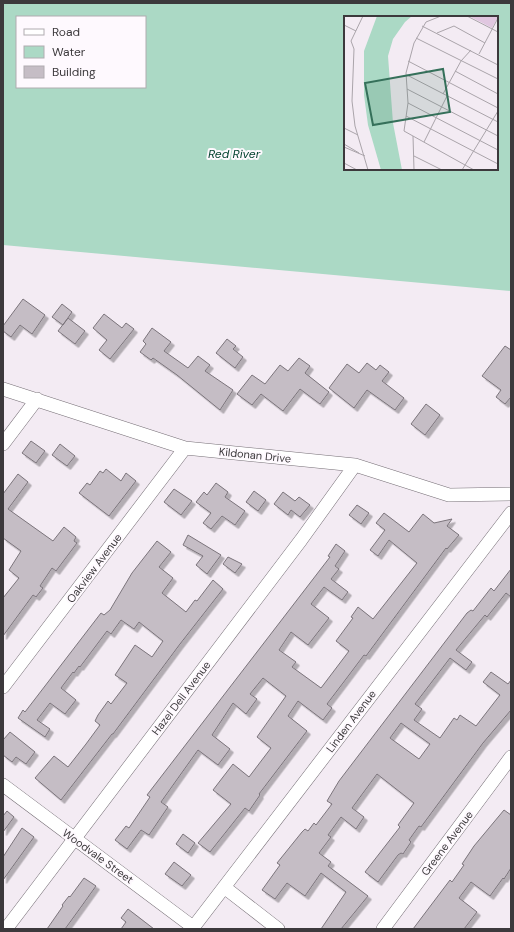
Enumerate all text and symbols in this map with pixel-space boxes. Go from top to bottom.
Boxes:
legend [16,16,146,88]
inset map [344,16,498,170]
text: Road [52,24,80,40]
text: Water [52,44,86,60]
text: Building [52,64,96,80]
water label: Red River [208,146,261,162]
street label: Kildonan Drive [218,444,292,466]
street label: Oakview Avenue [63,531,125,605]
street label: Hazel Dell Avenue [149,658,213,738]
street label: Linden Avenue [323,687,379,755]
street label: Greene Avenue [418,808,476,878]
street label: Woodvale Street [60,826,136,886]

